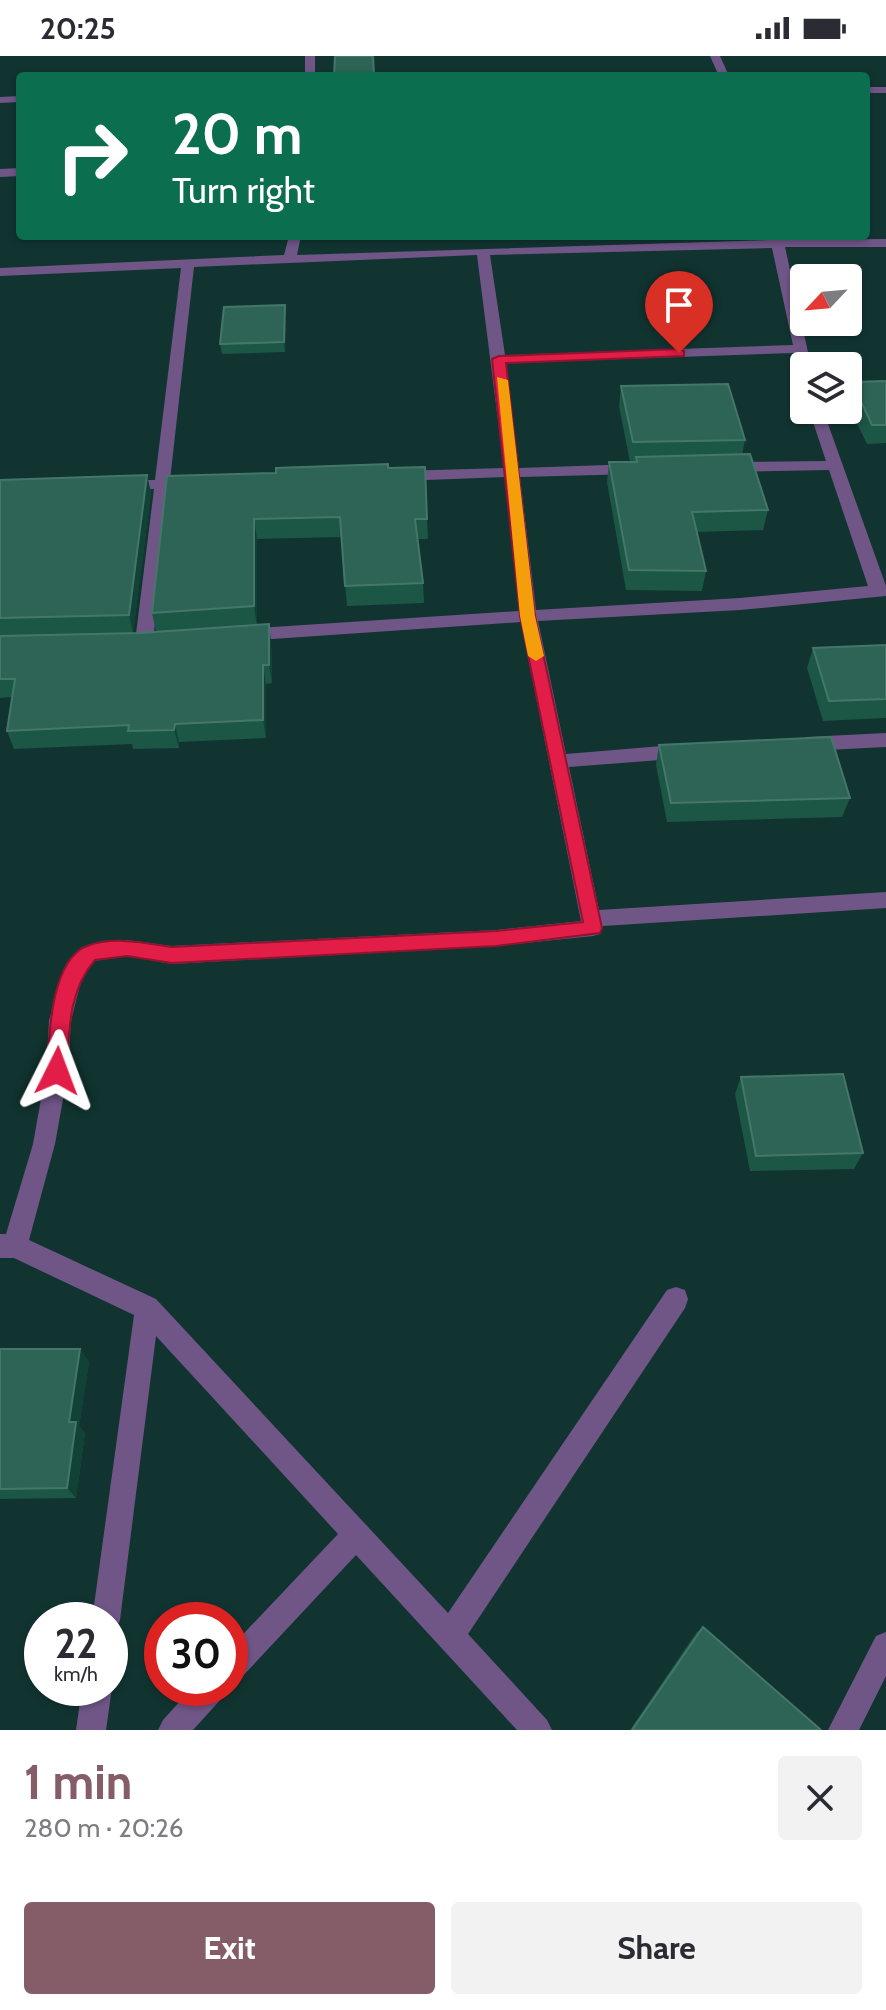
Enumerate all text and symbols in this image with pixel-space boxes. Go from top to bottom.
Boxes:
text: 20:25 [40,10,116,47]
text: 20 m [172,100,302,168]
icon: right [40,104,144,208]
text: Turn right [172,168,315,212]
north arrow [790,264,862,336]
map controls [790,264,862,424]
pin [645,271,713,353]
icon: arrive [657,283,701,327]
button: layers [790,352,862,424]
position arrow [15,1029,99,1113]
speed limit sign: 30 [144,1602,248,1706]
text: 22 [55,1619,97,1668]
text: km/h [54,1662,98,1686]
text: 1 min [24,1753,132,1811]
button: close [778,1756,862,1840]
text: 280 m · 20:26 [24,1812,184,1844]
button: Exit [24,1902,435,1994]
button: Share [451,1902,862,1994]

